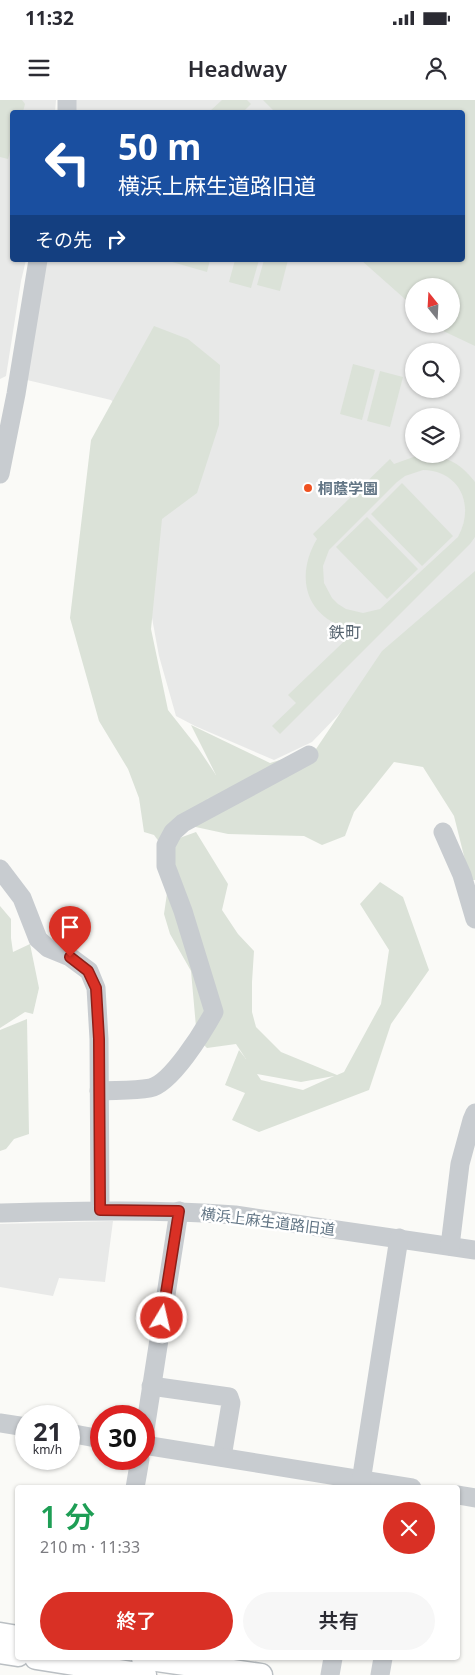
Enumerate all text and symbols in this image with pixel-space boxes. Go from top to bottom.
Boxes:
text: 11:32 [25,5,74,31]
text: Headway [188,53,287,83]
icon: menu [25,54,53,82]
icon: person [422,54,450,82]
text: 50 m [118,123,201,170]
icon: left [35,130,100,195]
text: 横浜上麻生道路旧道 [118,170,316,200]
icon: right [102,225,130,253]
text: その先 [35,227,92,253]
north arrow [405,278,460,332]
map controls [405,278,460,463]
button: search [405,343,460,398]
button: layers [405,408,460,463]
place label: 桐蔭学園 [318,478,378,498]
marker: 桐蔭学園 [302,482,314,494]
district label: 鉄町 [329,621,361,643]
pin [49,906,91,957]
icon: arrive [56,913,84,941]
street label: 横浜上麻生道路旧道 [200,1203,336,1239]
position arrow [135,1291,187,1343]
speed limit sign: 30 [90,1405,155,1470]
text: 21 [33,1414,62,1448]
text: km/h [33,1441,62,1458]
text: 1 分 [40,1496,95,1537]
button: close [383,1502,435,1554]
text: 210 m · 11:33 [40,1536,140,1558]
button: 終了 [40,1592,233,1650]
button: 共有 [243,1592,435,1650]

